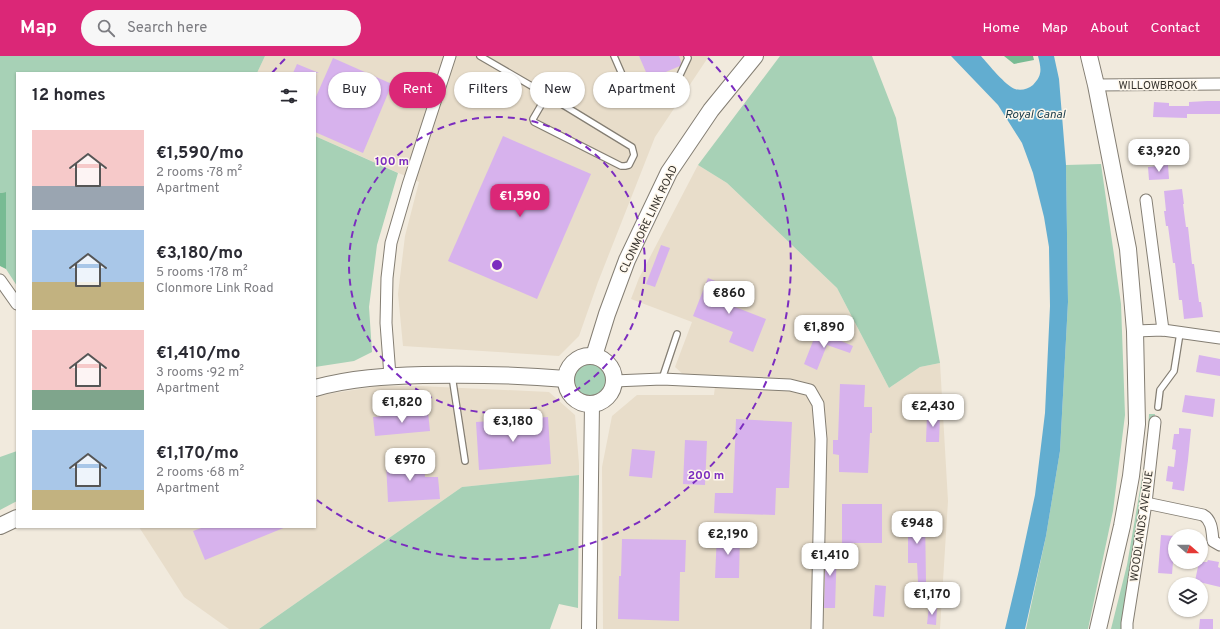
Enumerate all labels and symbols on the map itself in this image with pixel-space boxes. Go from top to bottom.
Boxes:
street label: WILLOWBROOK [1118,79,1198,93]
water label: Royal Canal [1005,107,1066,123]
pin: €3,920 [1126,139,1192,173]
text: 100 m [375,154,409,170]
street label: CLONMORE LINK ROAD [617,163,681,276]
pin: €1,590 [487,184,553,218]
centre of rings [490,258,504,272]
pin: €860 [705,281,753,315]
pin: €1,890 [791,315,857,349]
pin: €1,820 [369,390,435,424]
pin: €2,430 [900,394,966,428]
pin: €3,180 [480,409,546,443]
pin: €970 [386,448,434,482]
text: 200 m [688,468,724,484]
street label: WOODLANDS AVENUE [1127,470,1157,583]
pin: €948 [893,511,941,545]
pin: €2,190 [695,522,761,556]
north arrow [1168,529,1208,569]
pin: €1,410 [797,543,863,577]
pin: €1,170 [899,582,965,616]

